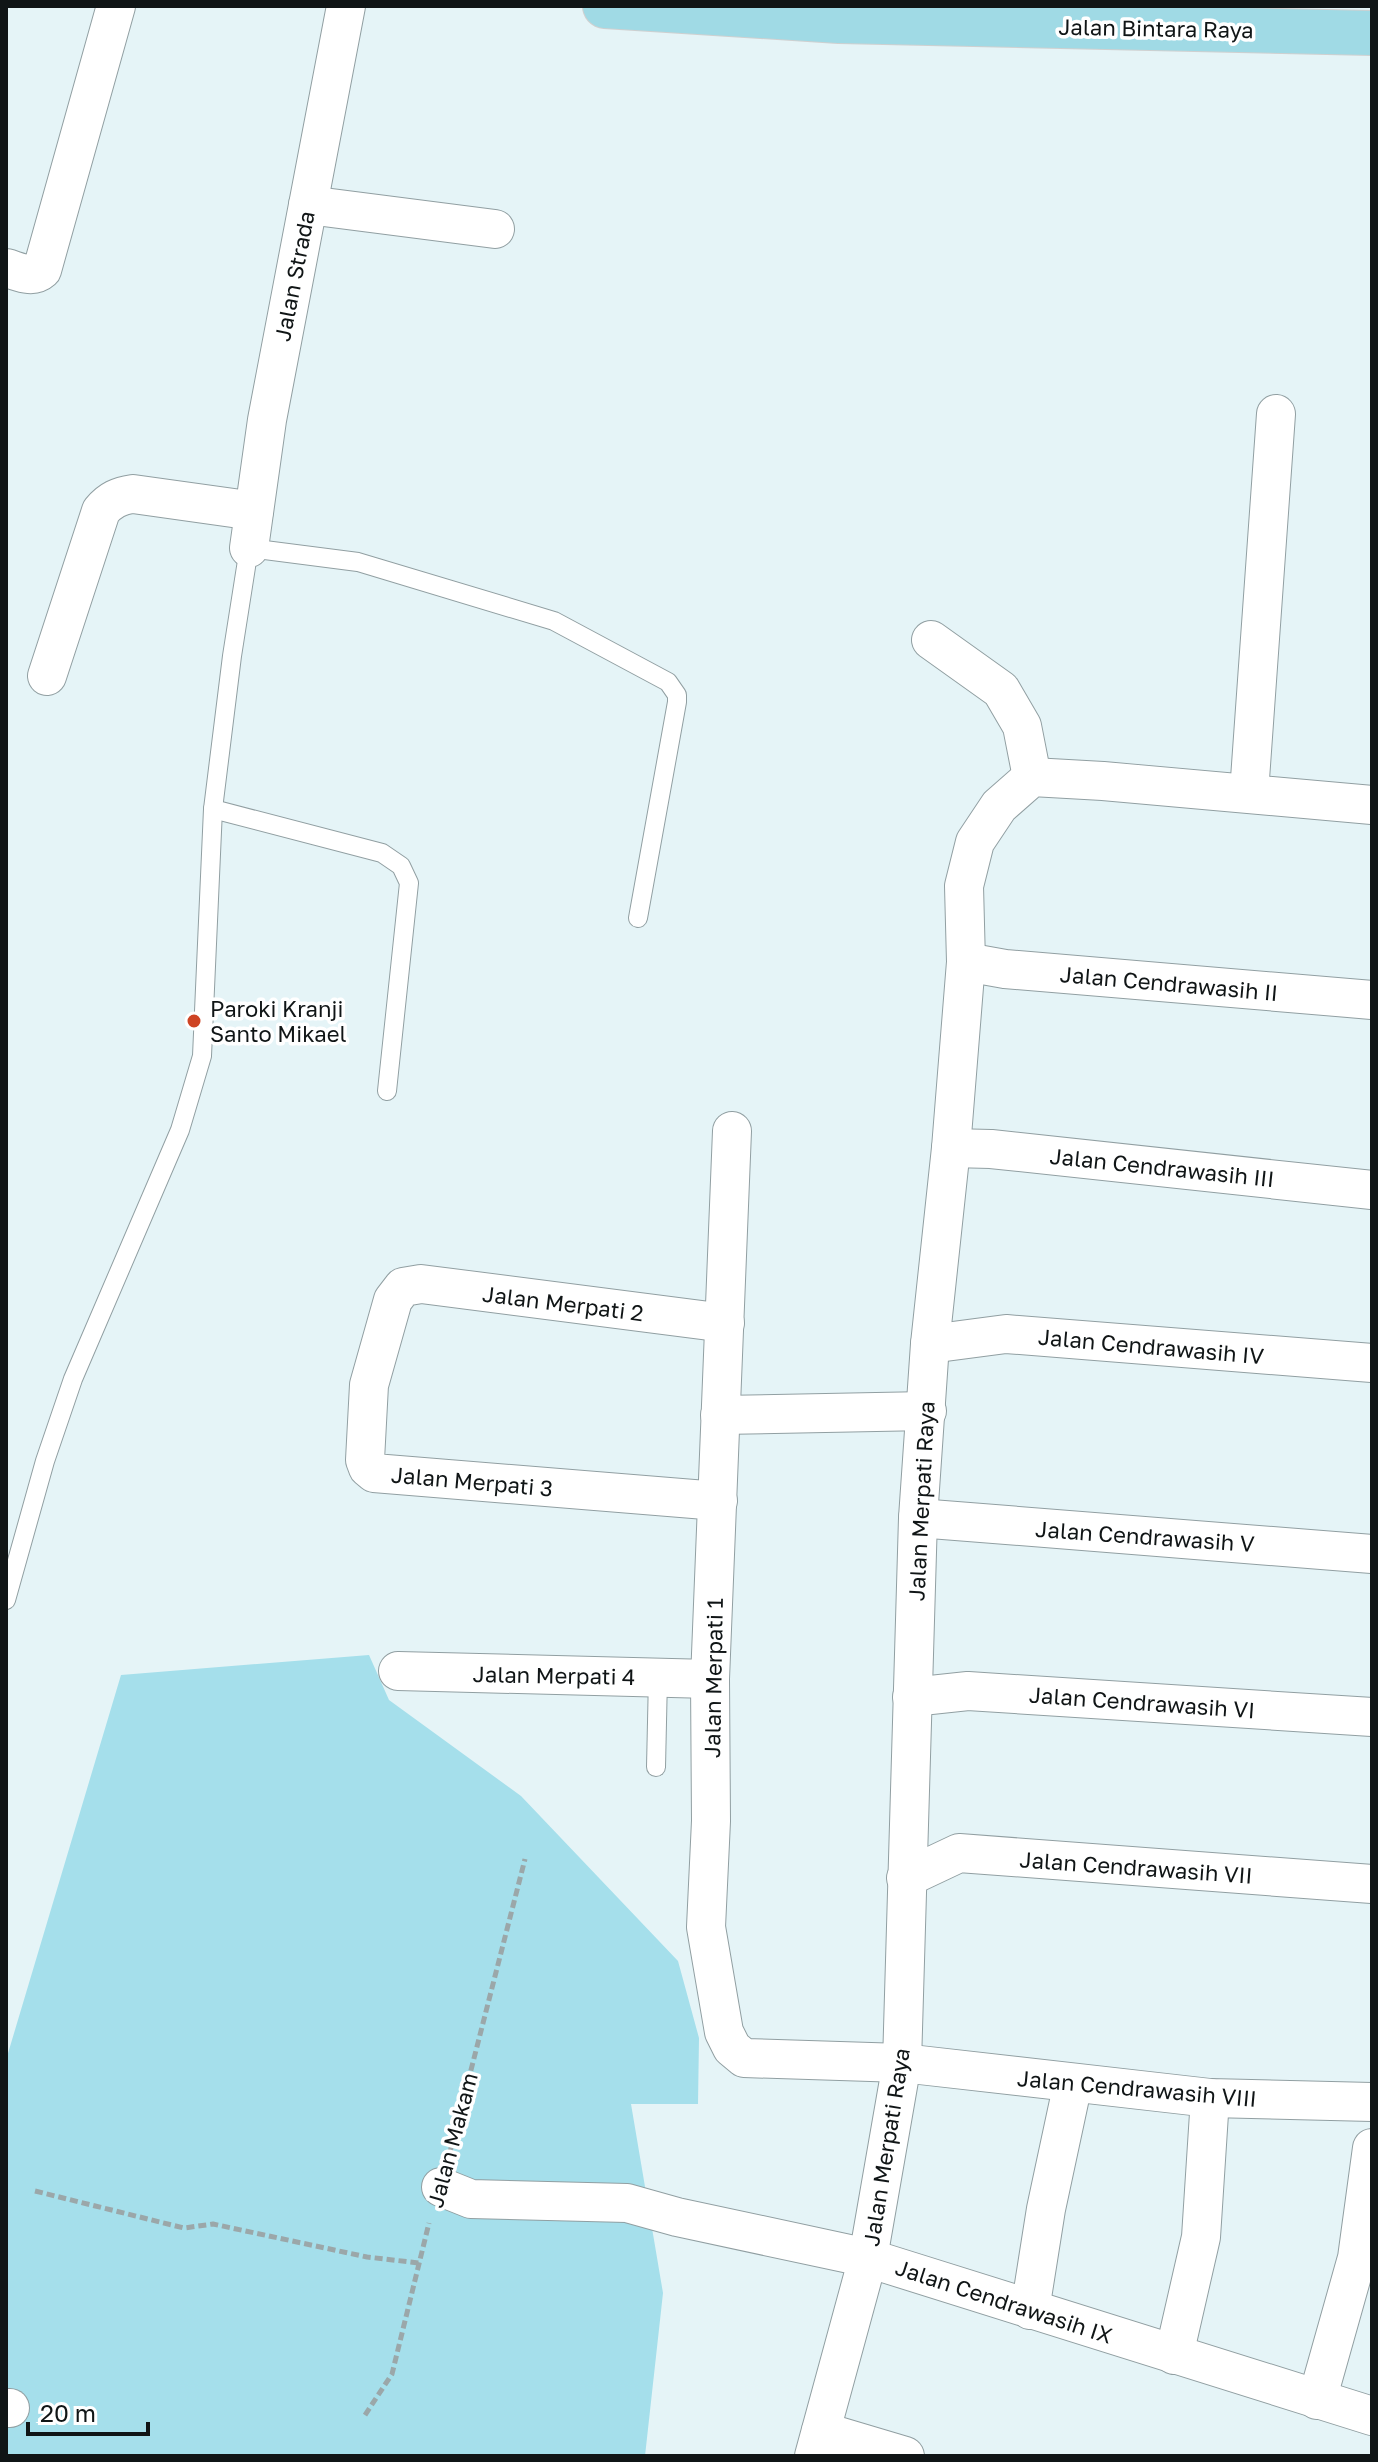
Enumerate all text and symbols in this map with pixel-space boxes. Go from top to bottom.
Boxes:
street label: Jalan Bintara Raya [1058,13,1254,43]
street label: Jalan Strada [268,208,320,344]
street label: Jalan Cendrawasih II [1059,960,1279,1006]
place label: Paroki Kranji Santo Mikael [210,995,347,1047]
marker: Paroki Kranji Santo Mikael [185,1012,203,1030]
street label: Jalan Cendrawasih III [1048,1142,1276,1192]
street label: Jalan Merpati 2 [481,1280,645,1326]
street label: Jalan Cendrawasih IV [1037,1323,1265,1369]
street label: Jalan Merpati Raya [902,1400,940,1602]
street label: Jalan Merpati 3 [390,1460,554,1502]
street label: Jalan Cendrawasih V [1035,1515,1256,1557]
street label: Jalan Merpati 1 [698,1597,728,1758]
street label: Jalan Merpati 4 [472,1660,636,1690]
street label: Jalan Cendrawasih VI [1028,1681,1256,1723]
street label: Jalan Cendrawasih VII [1019,1845,1253,1889]
street label: Jalan Merpati Raya [857,2046,915,2248]
street label: Jalan Cendrawasih VIII [1016,2064,1258,2112]
street label: Jalan Makam [421,2070,483,2210]
street label: Jalan Cendrawasih IX [892,2253,1116,2349]
scale bar [28,2386,148,2436]
text: 20 m [40,2398,96,2427]

